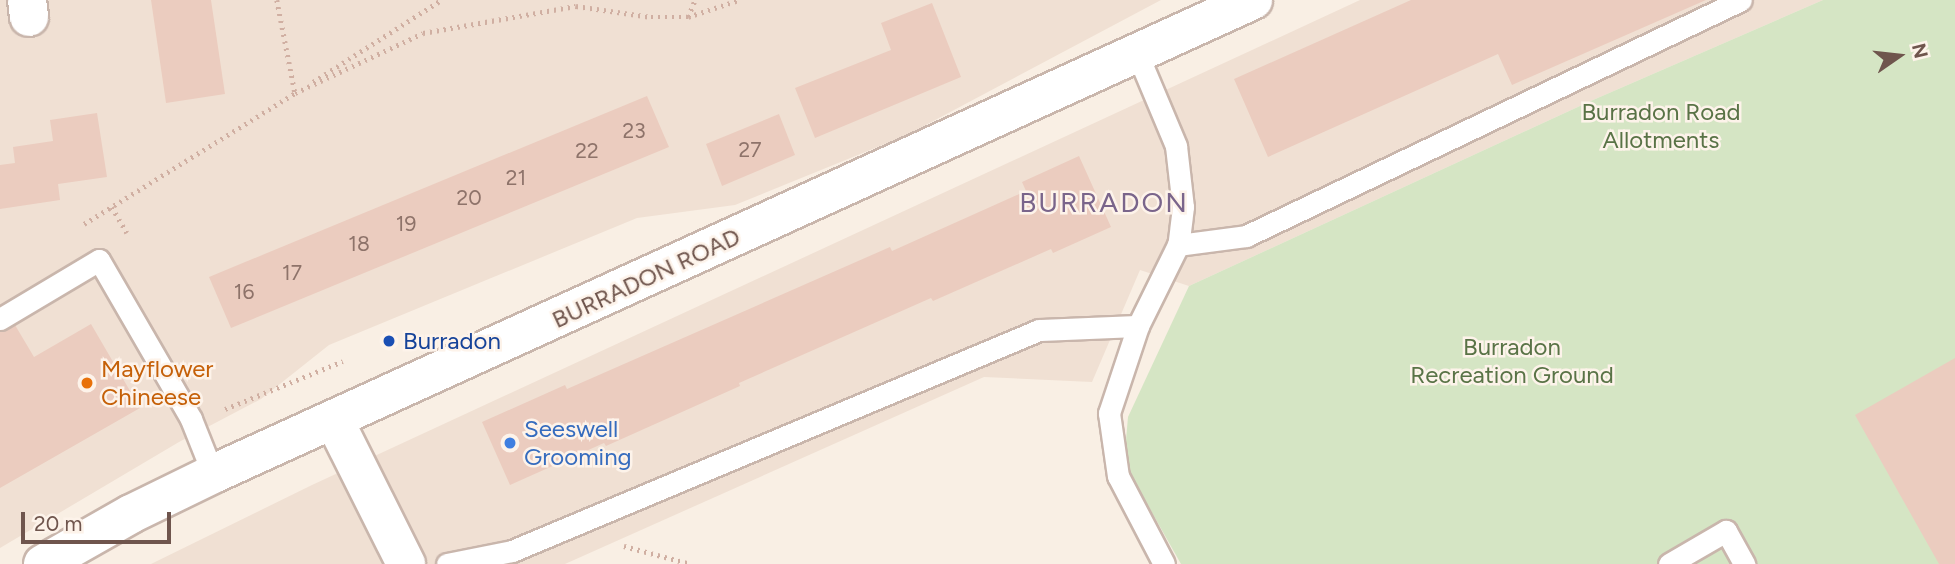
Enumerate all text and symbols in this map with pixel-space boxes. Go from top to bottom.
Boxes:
north arrow [1864,21,1934,91]
text: N [1907,41,1933,61]
park label: Burradon Road Allotments [1581,98,1741,154]
house number: 23 [622,118,646,144]
house number: 27 [738,137,762,163]
house number: 22 [575,138,599,164]
house number: 21 [506,165,526,191]
house number: 20 [456,185,482,211]
district label: BURRADON [1020,185,1188,219]
house number: 19 [396,211,416,237]
street label: BURRADON ROAD [547,222,745,334]
house number: 18 [348,231,370,257]
house number: 17 [282,260,302,286]
house number: 16 [234,279,254,305]
place label: Burradon [403,327,501,355]
marker: Burradon [381,333,397,349]
park label: Burradon Recreation Ground [1410,333,1614,389]
place label: Mayflower Chineese [101,355,213,411]
marker: Mayflower Chineese [79,375,95,391]
place label: Seeswell Grooming [524,415,632,471]
marker: Seeswell Grooming [502,435,518,451]
scale bar [24,498,175,542]
text: 20 m [34,511,82,536]

